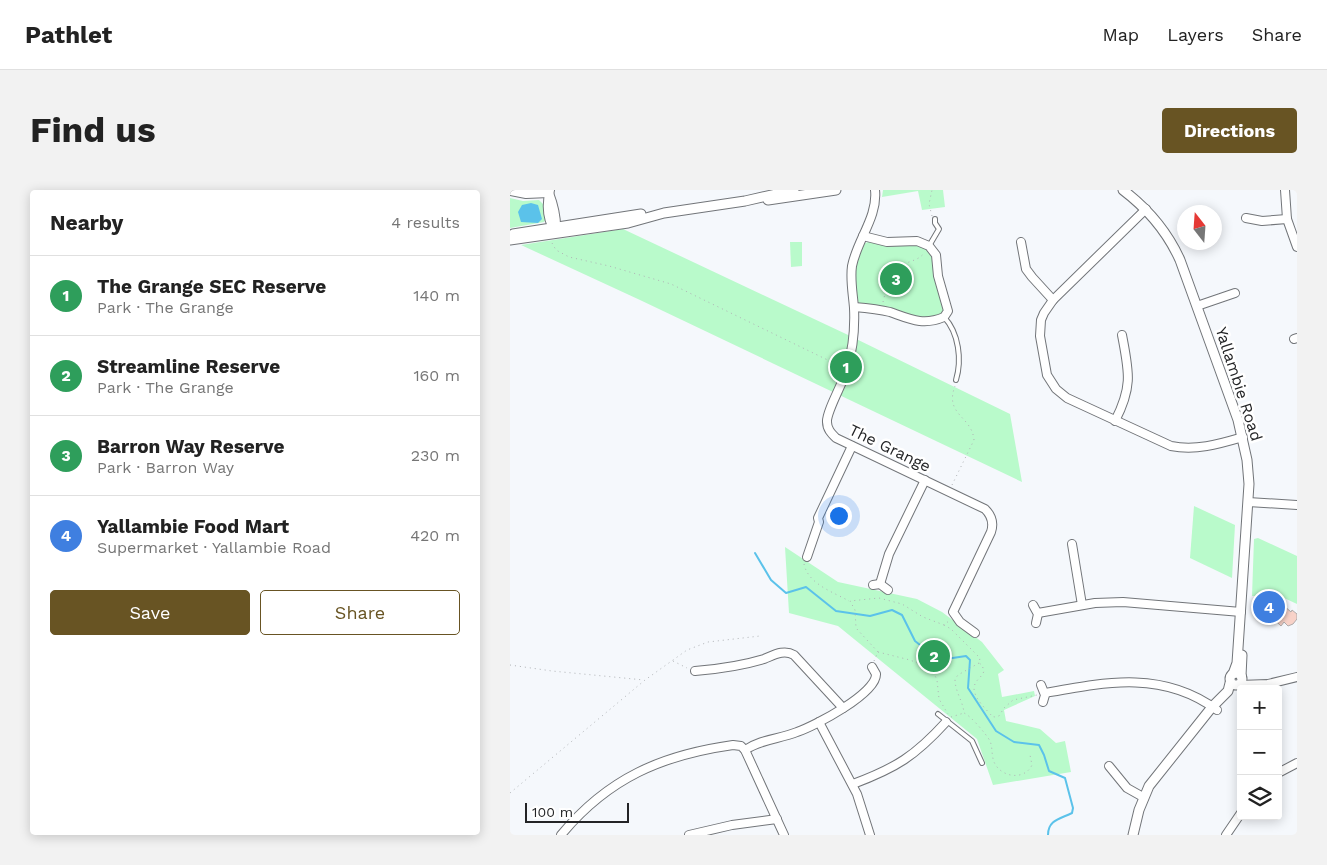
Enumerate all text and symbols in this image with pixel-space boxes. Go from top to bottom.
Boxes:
text: Pathlet [25,21,112,49]
text: Map [1102,24,1139,45]
text: Layers [1167,24,1224,45]
text: Share [1252,24,1302,45]
button: Directions [1162,108,1297,153]
text: Find us [30,109,156,151]
north arrow [1177,205,1222,250]
text: Nearby [50,210,123,235]
text: 4 results [391,213,460,232]
pin: 3 [880,260,912,298]
text: The Grange SEC Reserve [97,275,326,298]
text: 1 [63,286,69,305]
text: 140 m [413,286,460,305]
text: Park · The Grange [97,298,234,317]
street label: Yallambie Road [1212,324,1266,444]
pin: 1 [830,348,862,386]
text: Streamline Reserve [97,355,280,378]
text: 2 [61,366,71,385]
text: 160 m [413,366,460,385]
text: Park · The Grange [97,378,234,397]
street label: The Grange [846,420,934,476]
text: Barron Way Reserve [97,435,284,458]
text: 3 [61,446,71,465]
text: 230 m [411,446,460,465]
text: Park · Barron Way [97,458,234,477]
your location [826,503,852,529]
text: Yallambie Food Mart [97,515,289,538]
text: 4 [61,526,71,545]
text: 420 m [410,526,460,545]
text: Supermarket · Yallambie Road [97,538,331,557]
pin: 4 [1253,588,1285,626]
button: Save [50,590,250,635]
button: Share [260,590,460,635]
pin: 2 [918,637,950,675]
map controls [1237,685,1282,820]
button: + [1237,685,1282,730]
button: − [1237,730,1282,775]
button: layers [1237,775,1282,820]
scale bar [525,800,629,823]
text: 100 m [532,804,573,820]

